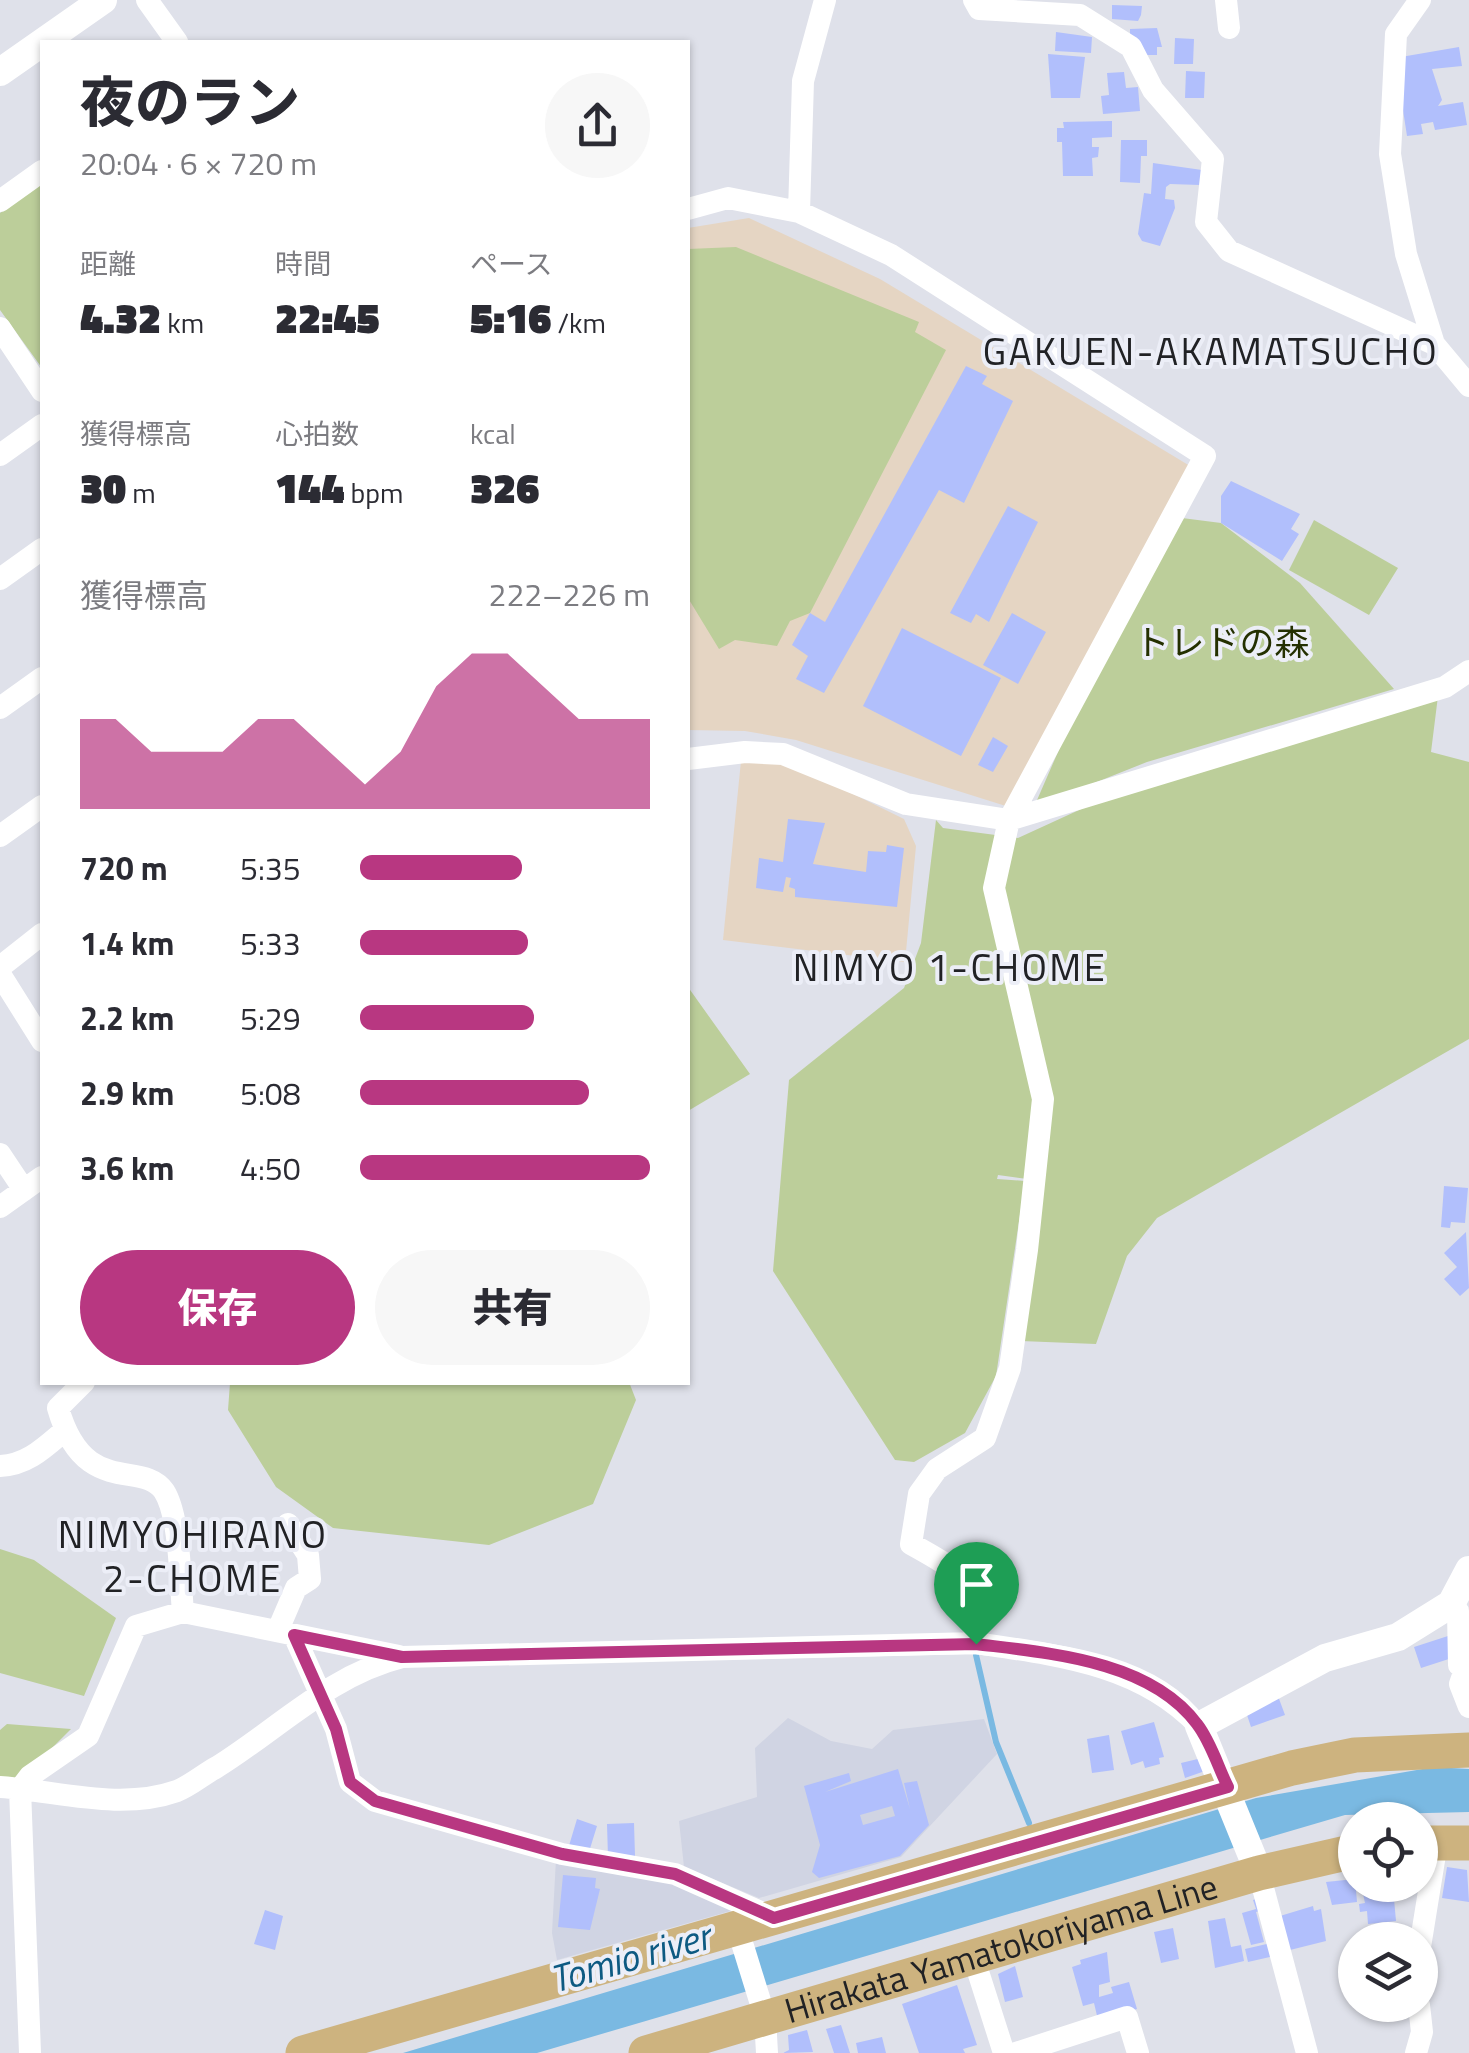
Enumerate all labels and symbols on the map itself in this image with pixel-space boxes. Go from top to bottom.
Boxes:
district label: GAKUEN-AKAMATSUCHO [983,322,1439,380]
park label: トレドの森 [1134,615,1310,669]
district label: NIMYO 1-CHOME [793,938,1107,996]
district label: NIMYOHIRANO 2-CHOME [58,1505,328,1607]
pin [934,1542,1019,1645]
street label: Hirakata Yamatokoriyama Line [778,1859,1224,2037]
water label: Tomio river [543,1905,720,2008]

